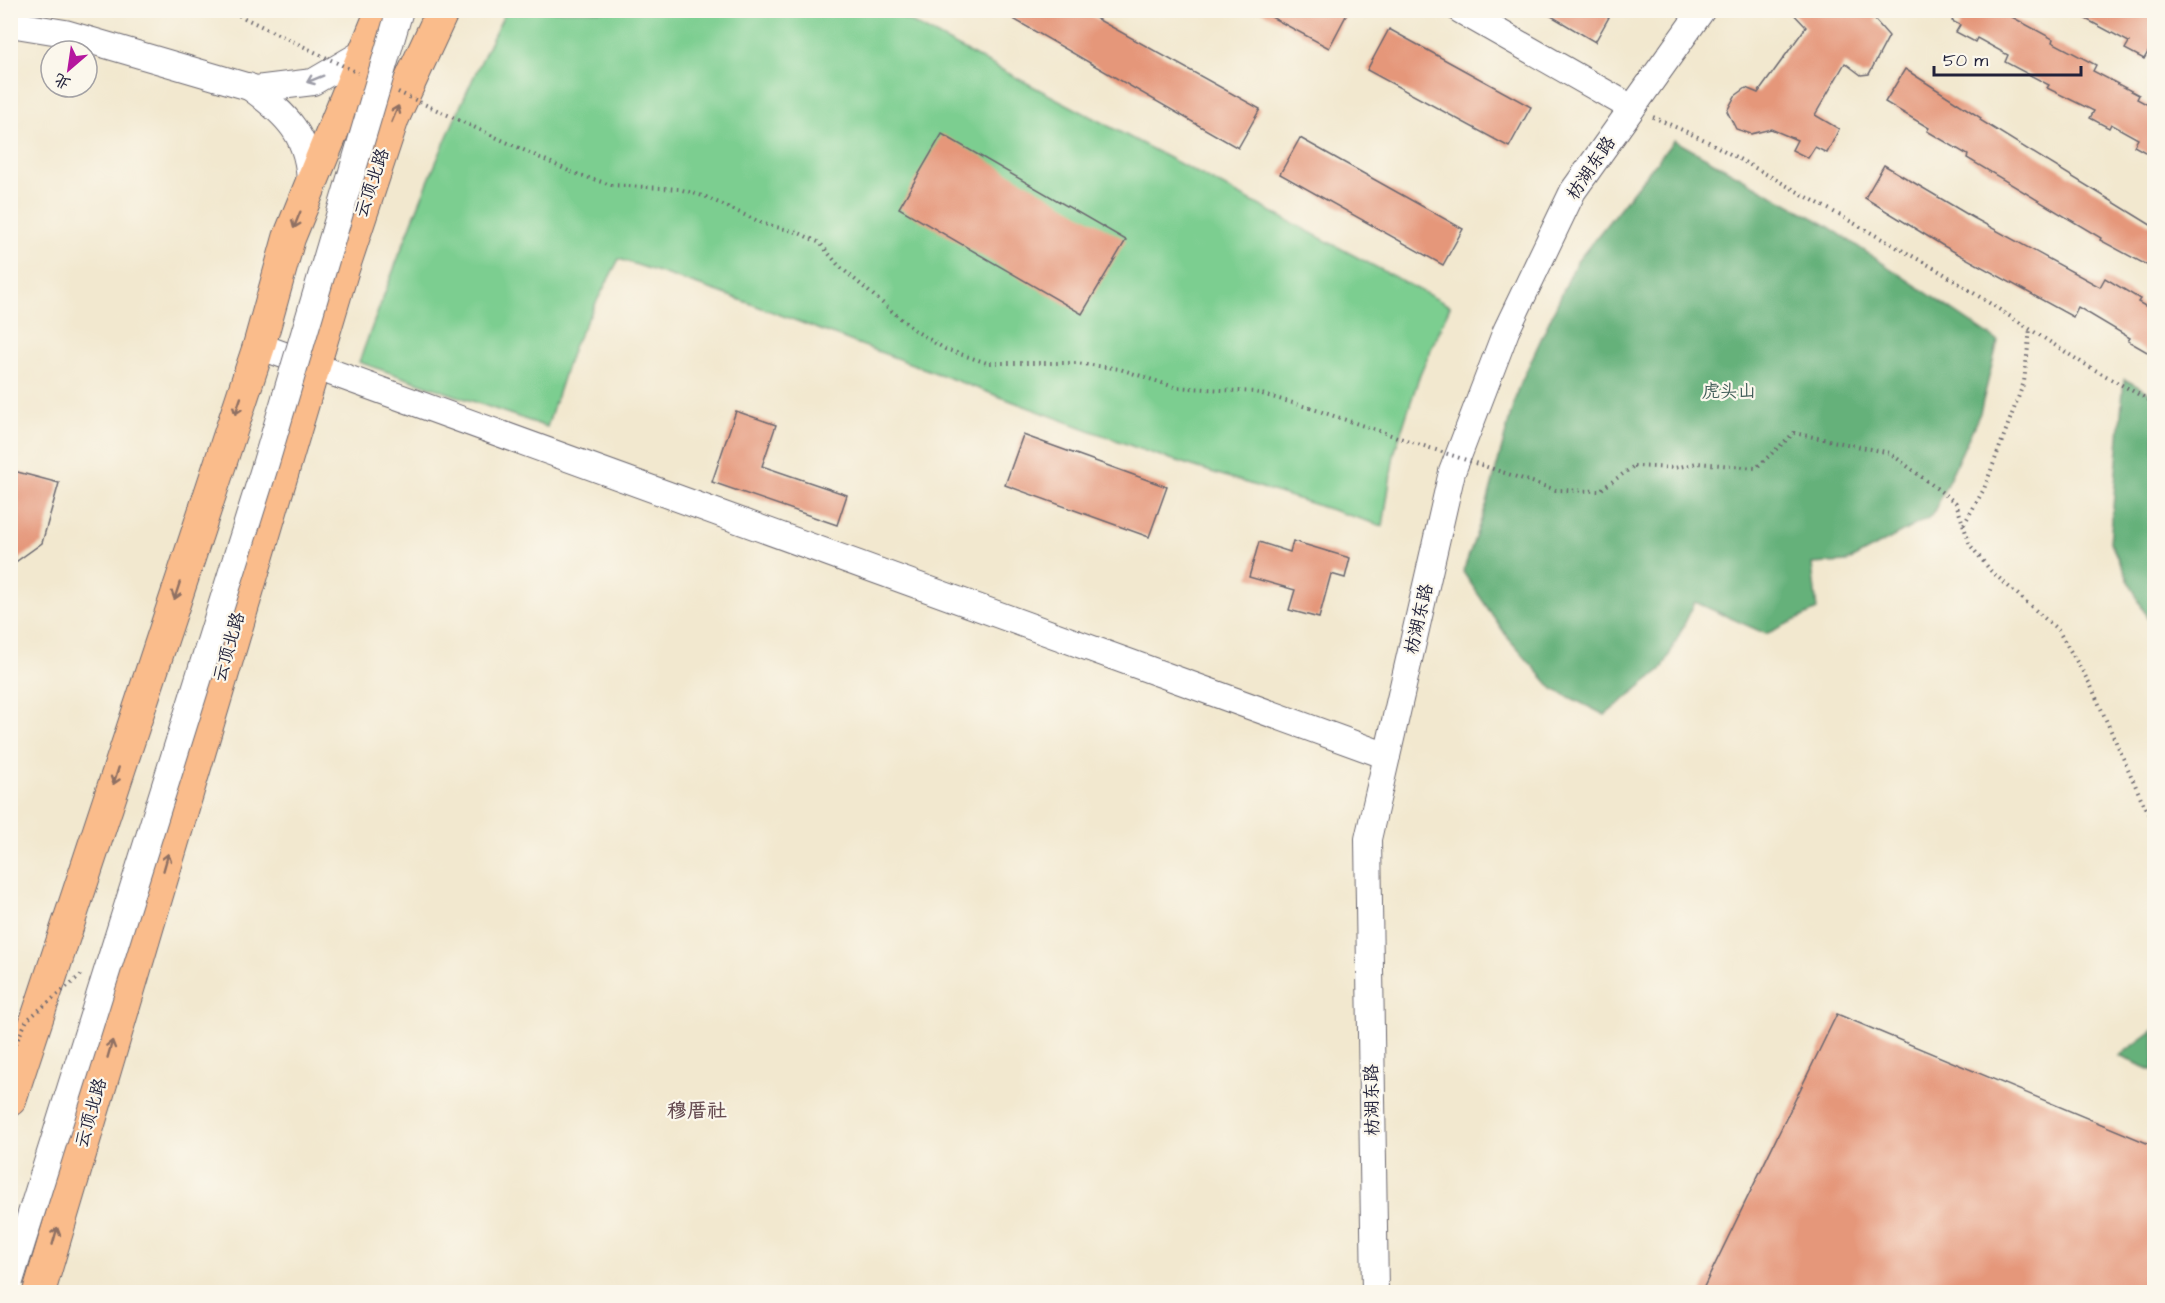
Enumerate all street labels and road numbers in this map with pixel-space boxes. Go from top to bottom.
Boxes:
street label: 枋湖东路 [1561,131,1621,205]
street label: 云顶北路 [348,145,396,221]
street label: 枋湖东路 [1399,581,1439,657]
street label: 云顶北路 [207,609,251,685]
street label: 枋湖东路 [1359,1064,1385,1136]
street label: 云顶北路 [69,1075,113,1151]

